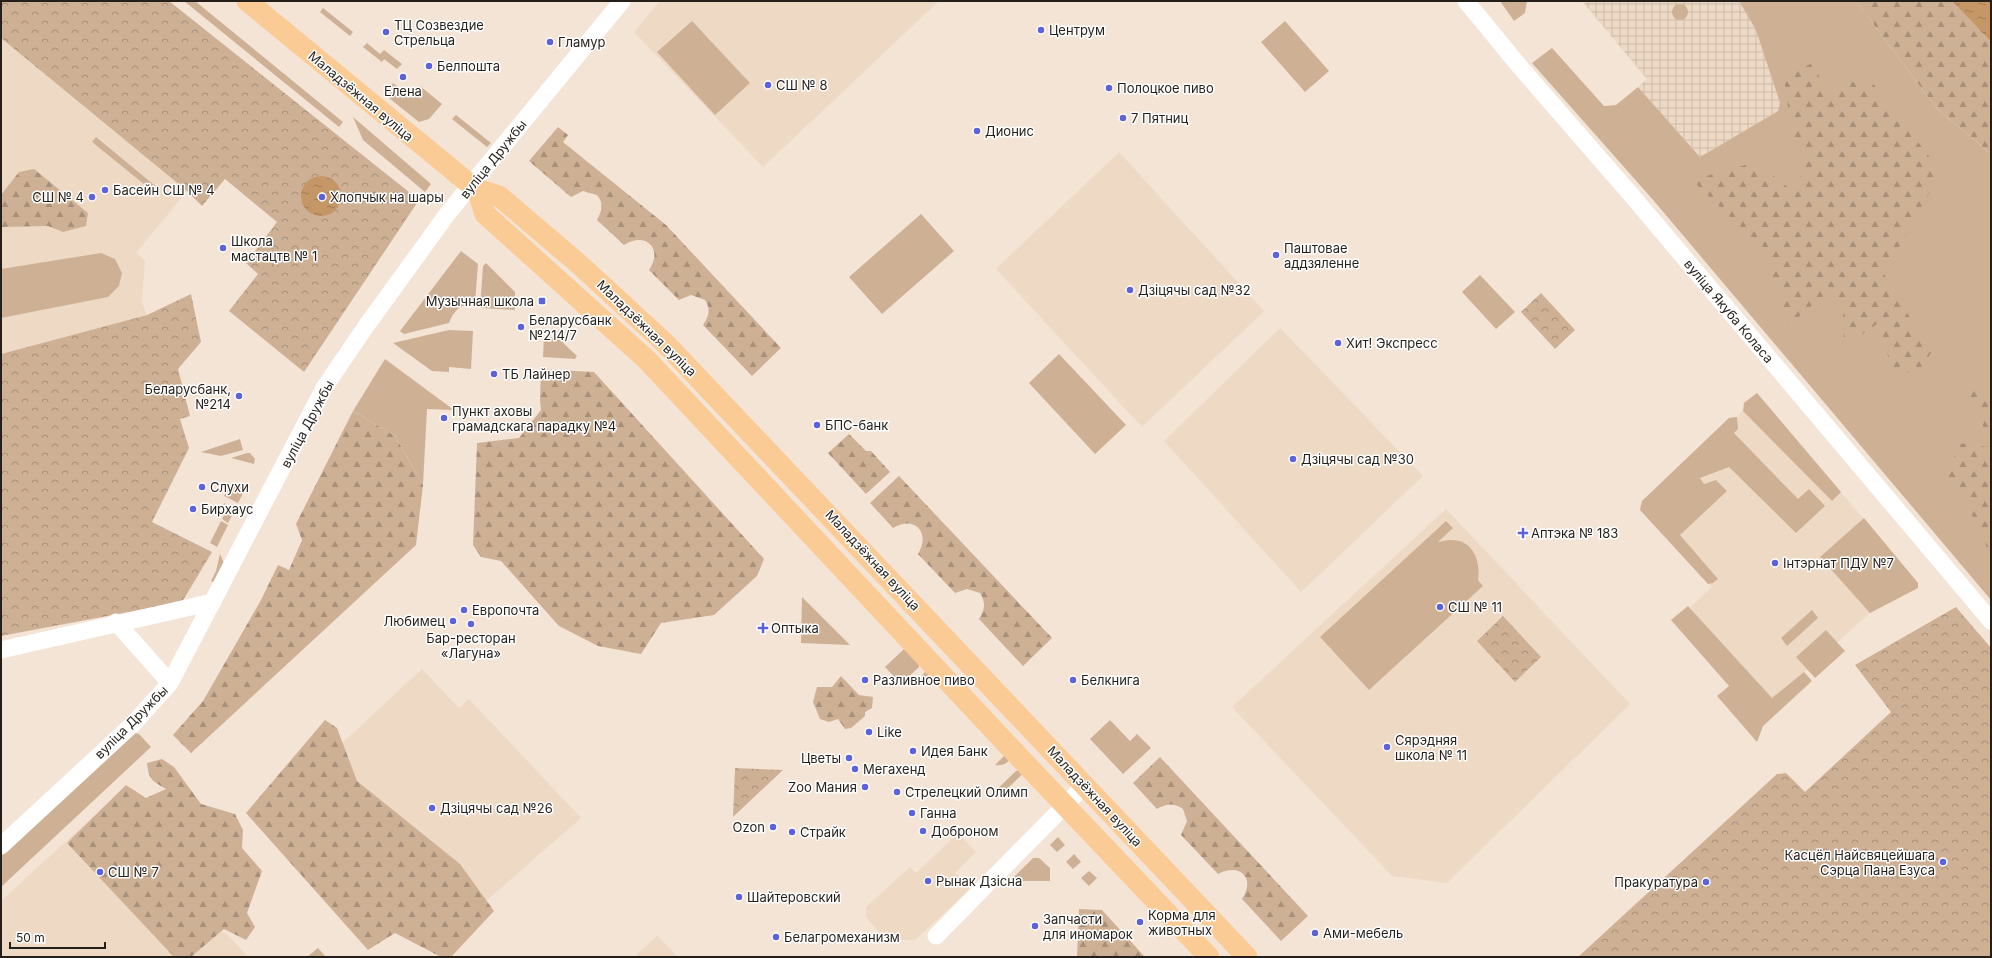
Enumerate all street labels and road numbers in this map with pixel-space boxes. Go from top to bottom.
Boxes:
street label: Маладзёжная вуліца [305,48,417,144]
street label: вуліца Дружбы [456,116,530,202]
street label: вуліца Якуба Коласа [1681,256,1777,366]
street label: Маладзёжная вуліца [594,276,700,380]
street label: вуліца Дружбы [277,377,337,471]
street label: Маладзёжная вуліца [822,506,924,614]
street label: вуліца Дружбы [91,682,171,762]
street label: Маладзёжная вуліца [1044,742,1146,850]

